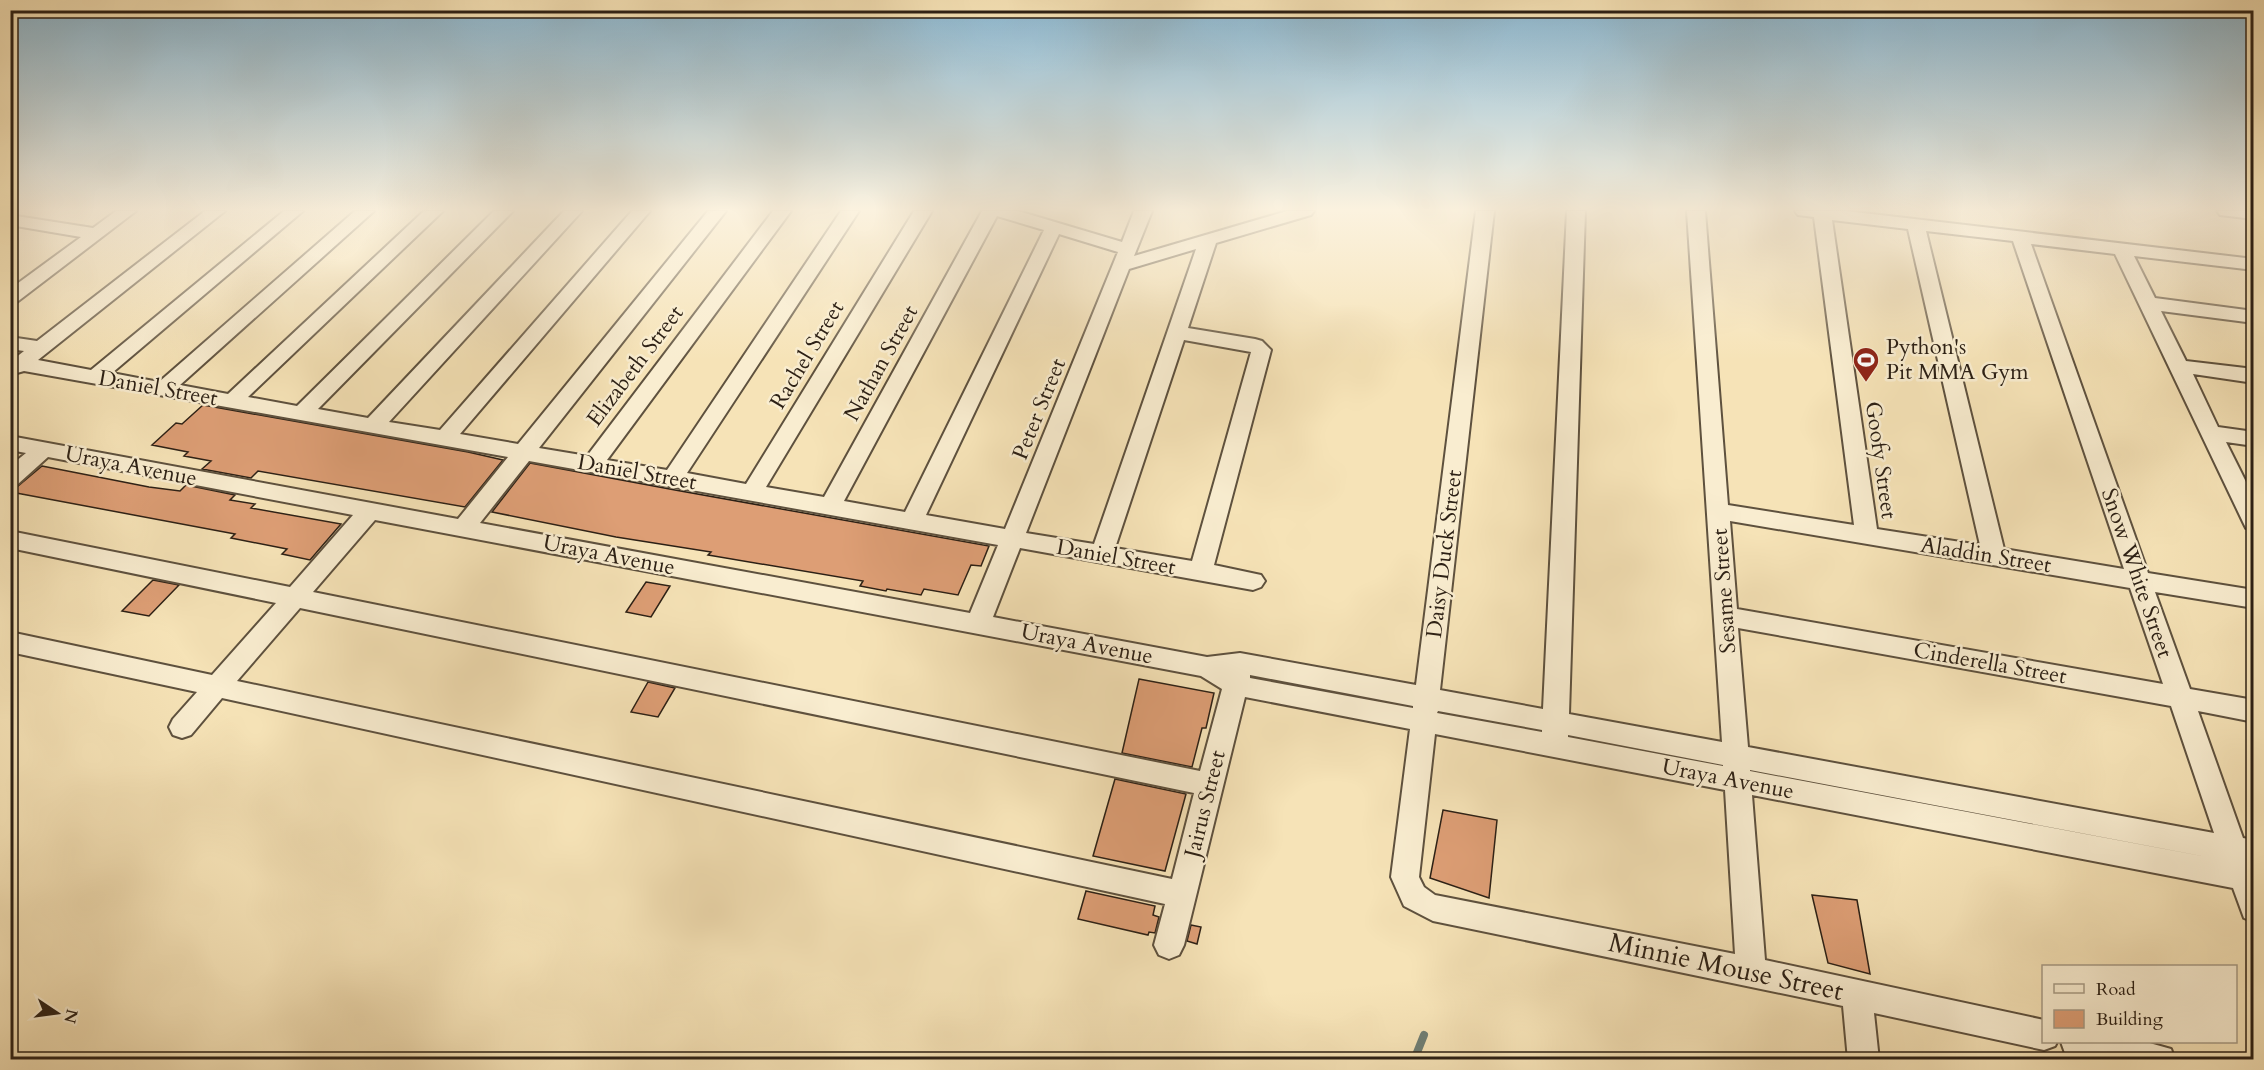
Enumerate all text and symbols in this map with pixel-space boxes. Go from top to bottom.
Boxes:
street label: Rachel Street [763,295,851,415]
street label: Elizabeth Street [580,299,690,433]
street label: Nathan Street [837,300,925,426]
place label: Python's Pit MMA Gym [1886,332,2029,387]
sports icon: Python's Pit MMA Gym [1851,345,1881,383]
street label: Peter Street [1005,354,1073,464]
street label: Daniel Street [96,363,220,413]
street label: Goofy Street [1858,399,1904,521]
street label: Uraya Avenue [62,439,200,493]
street label: Daniel Street [575,447,699,497]
street label: Daisy Duck Street [1419,468,1469,640]
street label: Snow White Street [2094,484,2180,662]
street label: Sesame Street [1705,527,1743,655]
street label: Uraya Avenue [540,528,678,582]
street label: Aladdin Street [1919,530,2053,580]
street label: Daniel Street [1054,532,1178,582]
street label: Uraya Avenue [1018,617,1156,671]
street label: Cinderella Street [1911,635,2069,691]
street label: Jairus Street [1176,747,1233,864]
street label: Uraya Avenue [1659,752,1797,806]
street label: Minnie Mouse Street [1605,924,1847,1010]
legend [2042,965,2237,1043]
text: Road [2096,977,2136,1002]
north arrow [27,983,87,1043]
text: N [58,1007,83,1025]
text: Building [2096,1007,2164,1032]

